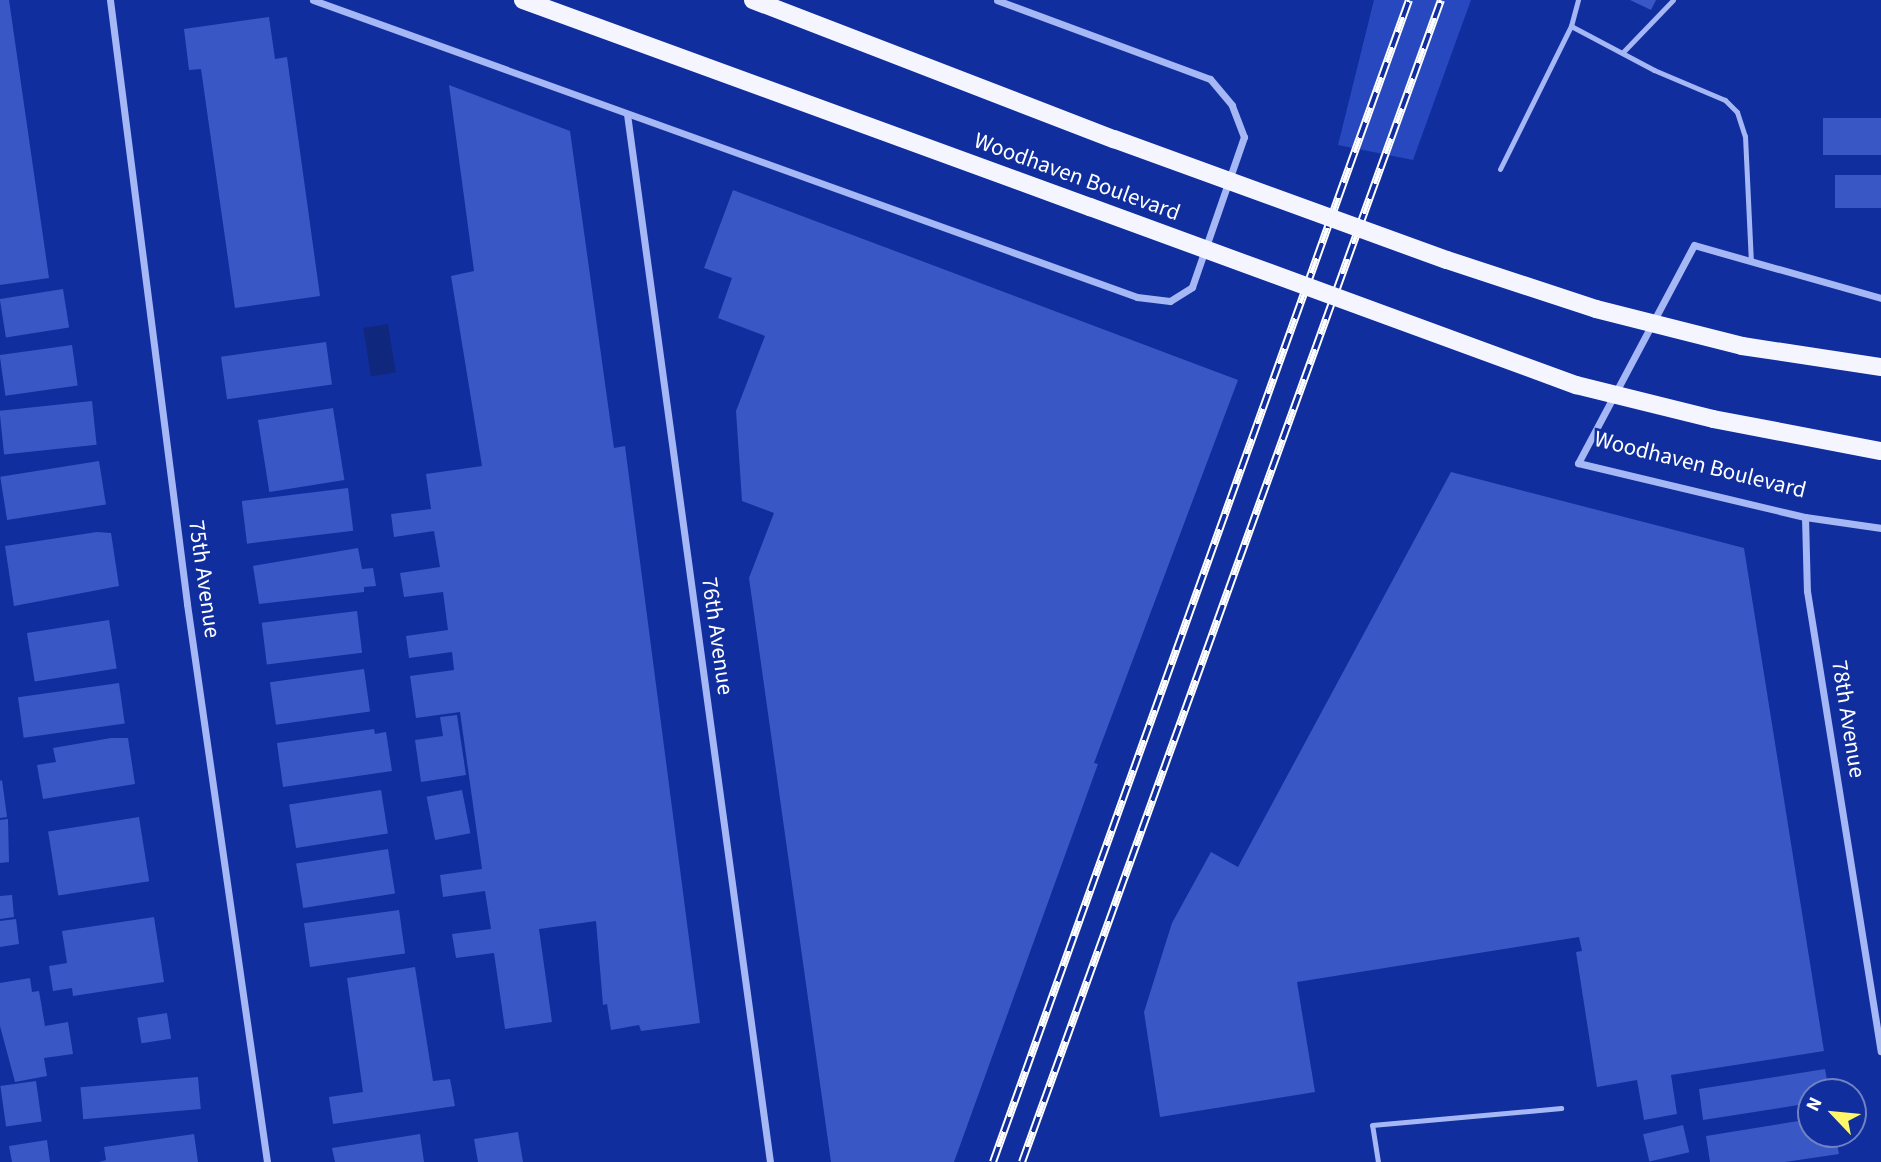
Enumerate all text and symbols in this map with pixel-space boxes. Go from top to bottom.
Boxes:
street label: Woodhaven Boulevard [970,127,1184,227]
street label: Woodhaven Boulevard [1591,425,1809,505]
street label: 75th Avenue [182,518,226,640]
street label: 76th Avenue [695,575,739,697]
street label: 78th Avenue [1825,658,1871,780]
north arrow [1797,1078,1867,1148]
text: N [1800,1093,1829,1116]

